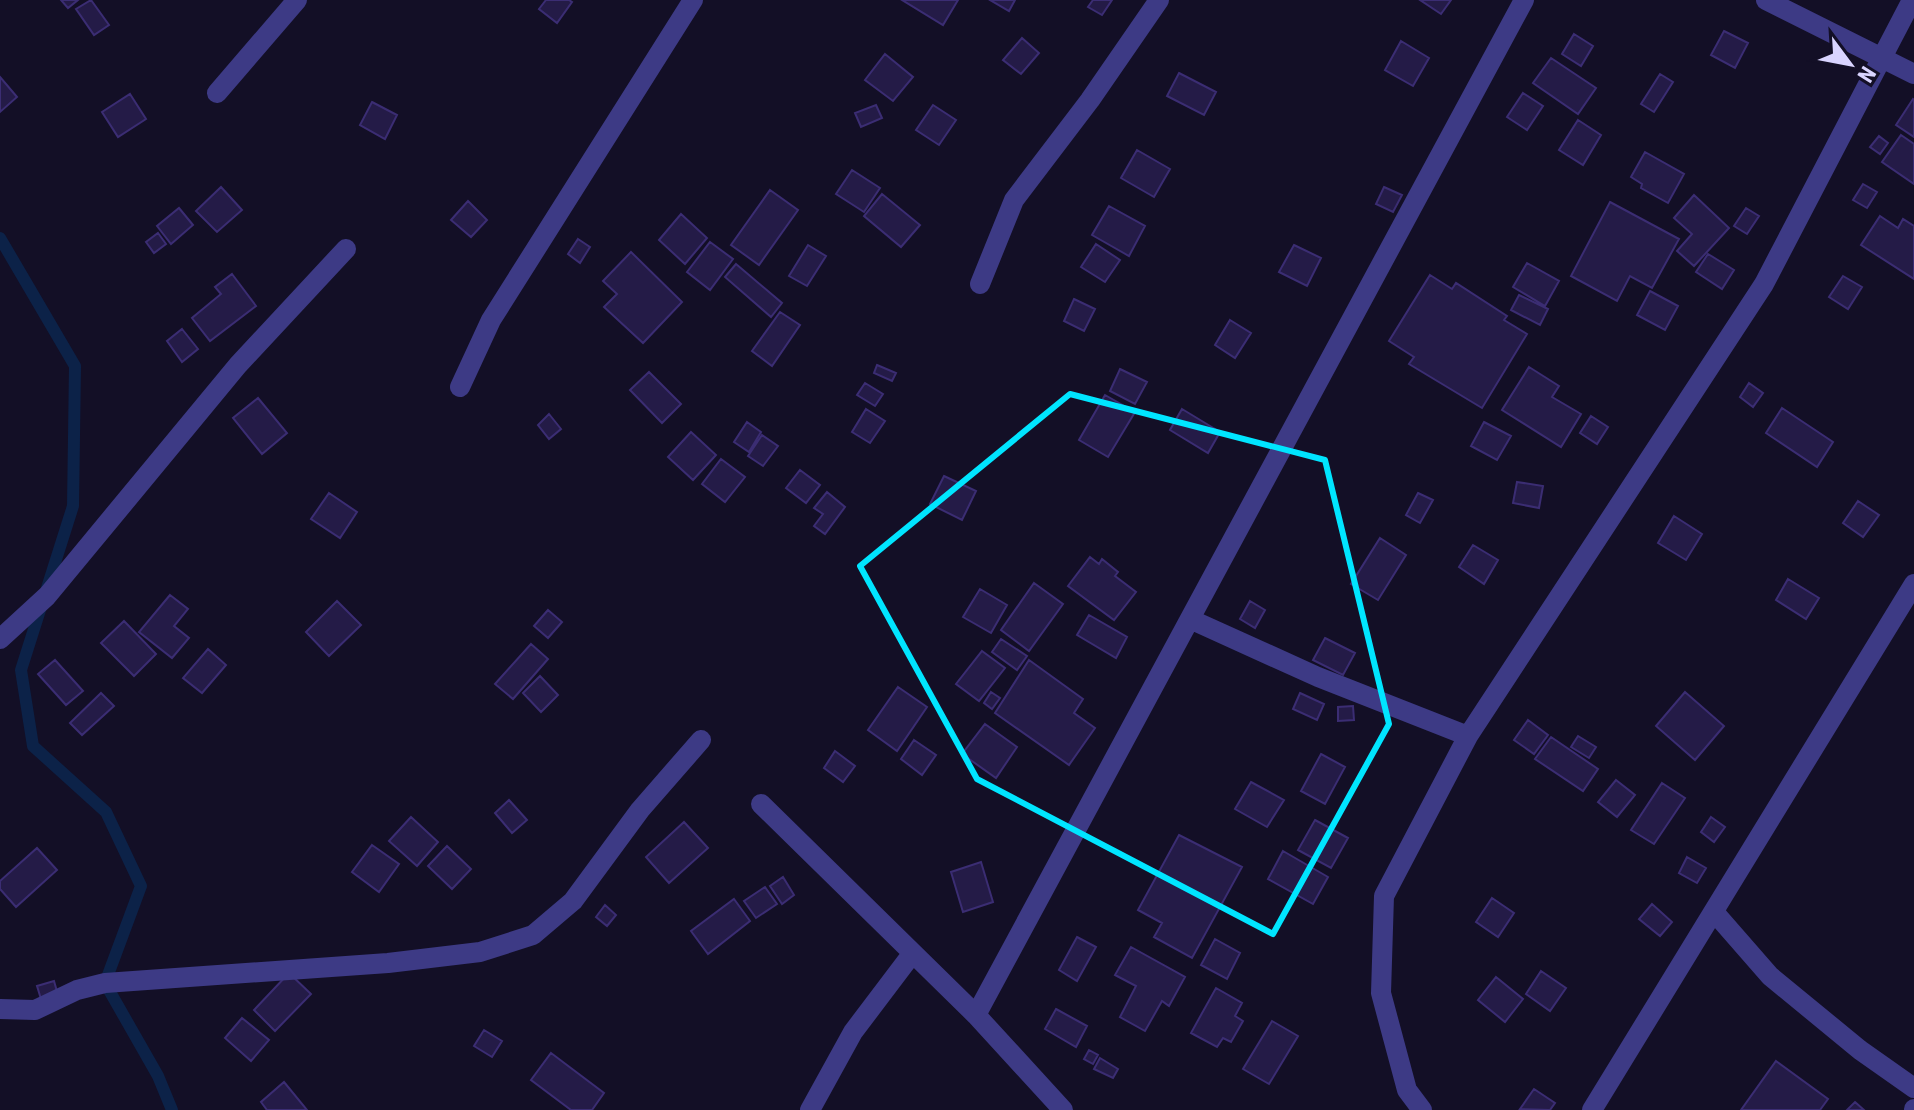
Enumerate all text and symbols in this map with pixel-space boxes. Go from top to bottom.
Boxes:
north arrow [1810,24,1890,104]
text: N [1852,62,1881,87]

